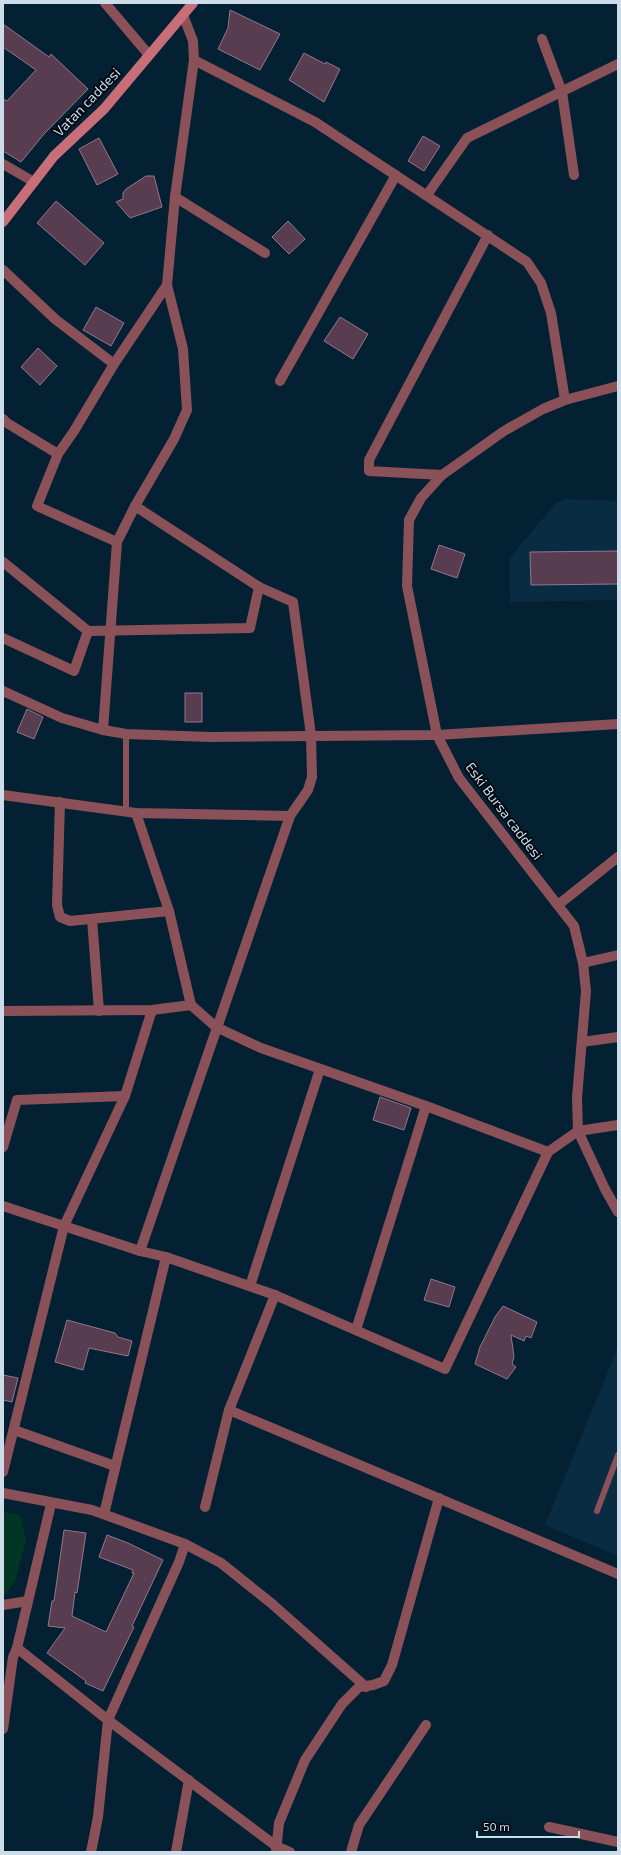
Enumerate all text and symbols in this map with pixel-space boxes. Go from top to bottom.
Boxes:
street label: Vatan caddesi [50,64,124,139]
street label: Eski Bursa caddesi [462,759,547,863]
scale bar [477,1813,579,1839]
text: 50 m [483,1819,510,1833]

